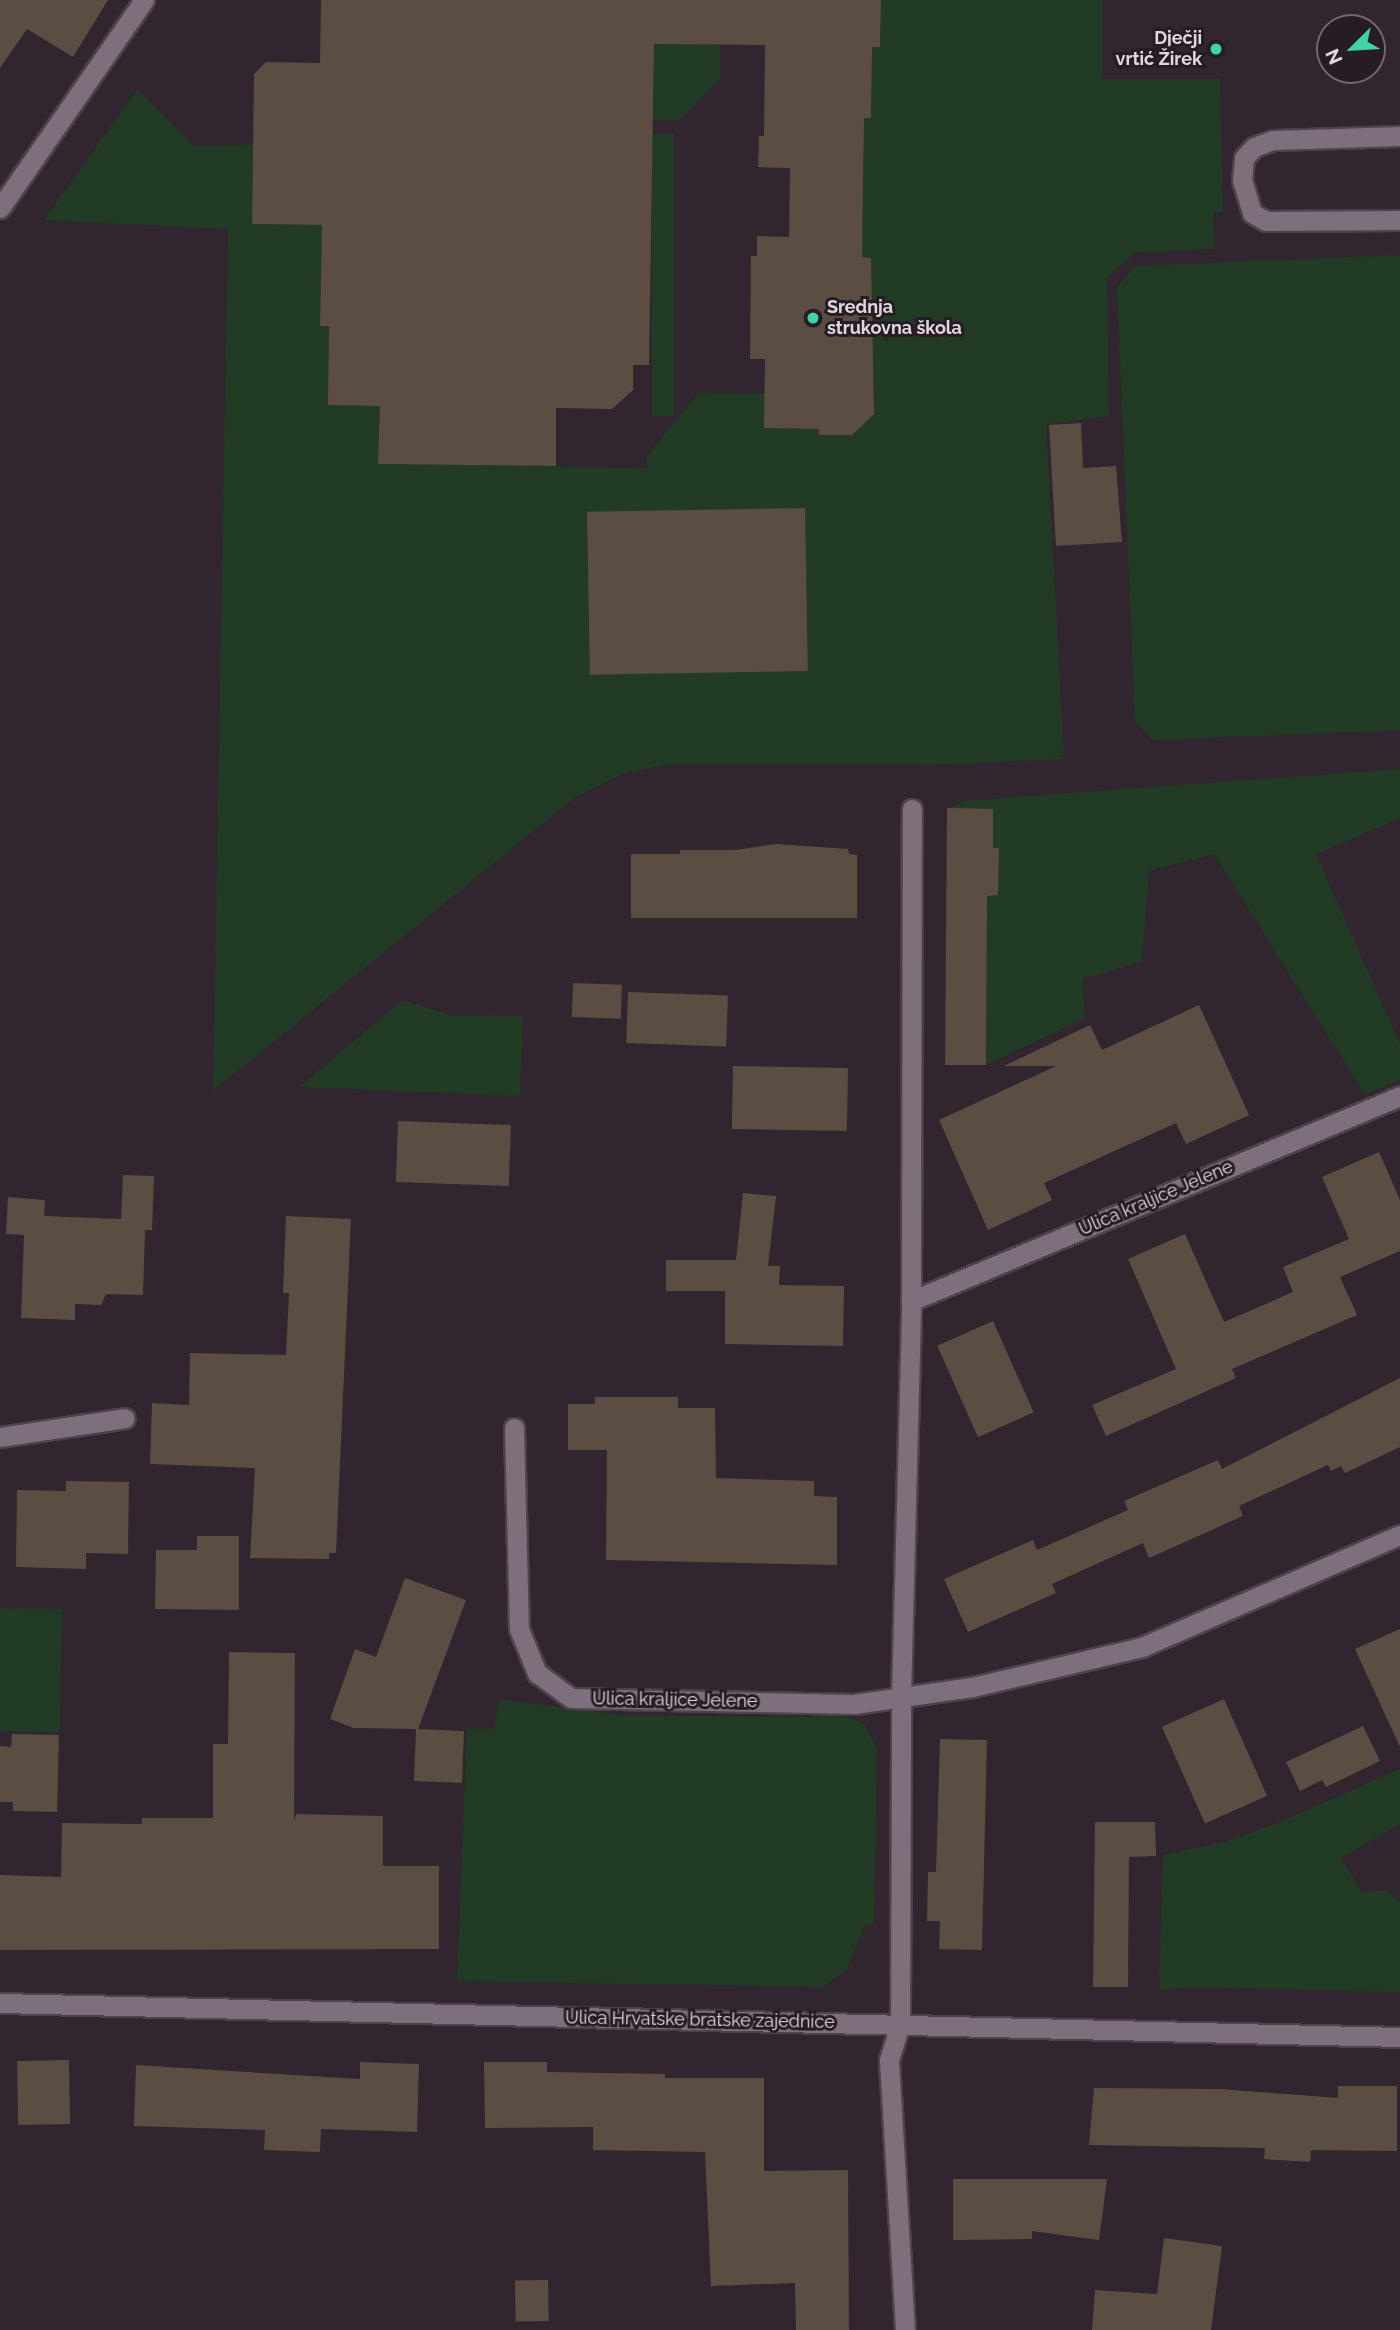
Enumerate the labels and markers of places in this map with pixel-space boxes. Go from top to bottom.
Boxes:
place label: Dječji vrtić Žirek [1116,28,1202,70]
marker: Dječji vrtić Žirek [1208,41,1224,57]
place label: Srednja strukovna škola [827,297,962,340]
marker: Srednja strukovna škola [805,310,821,326]

